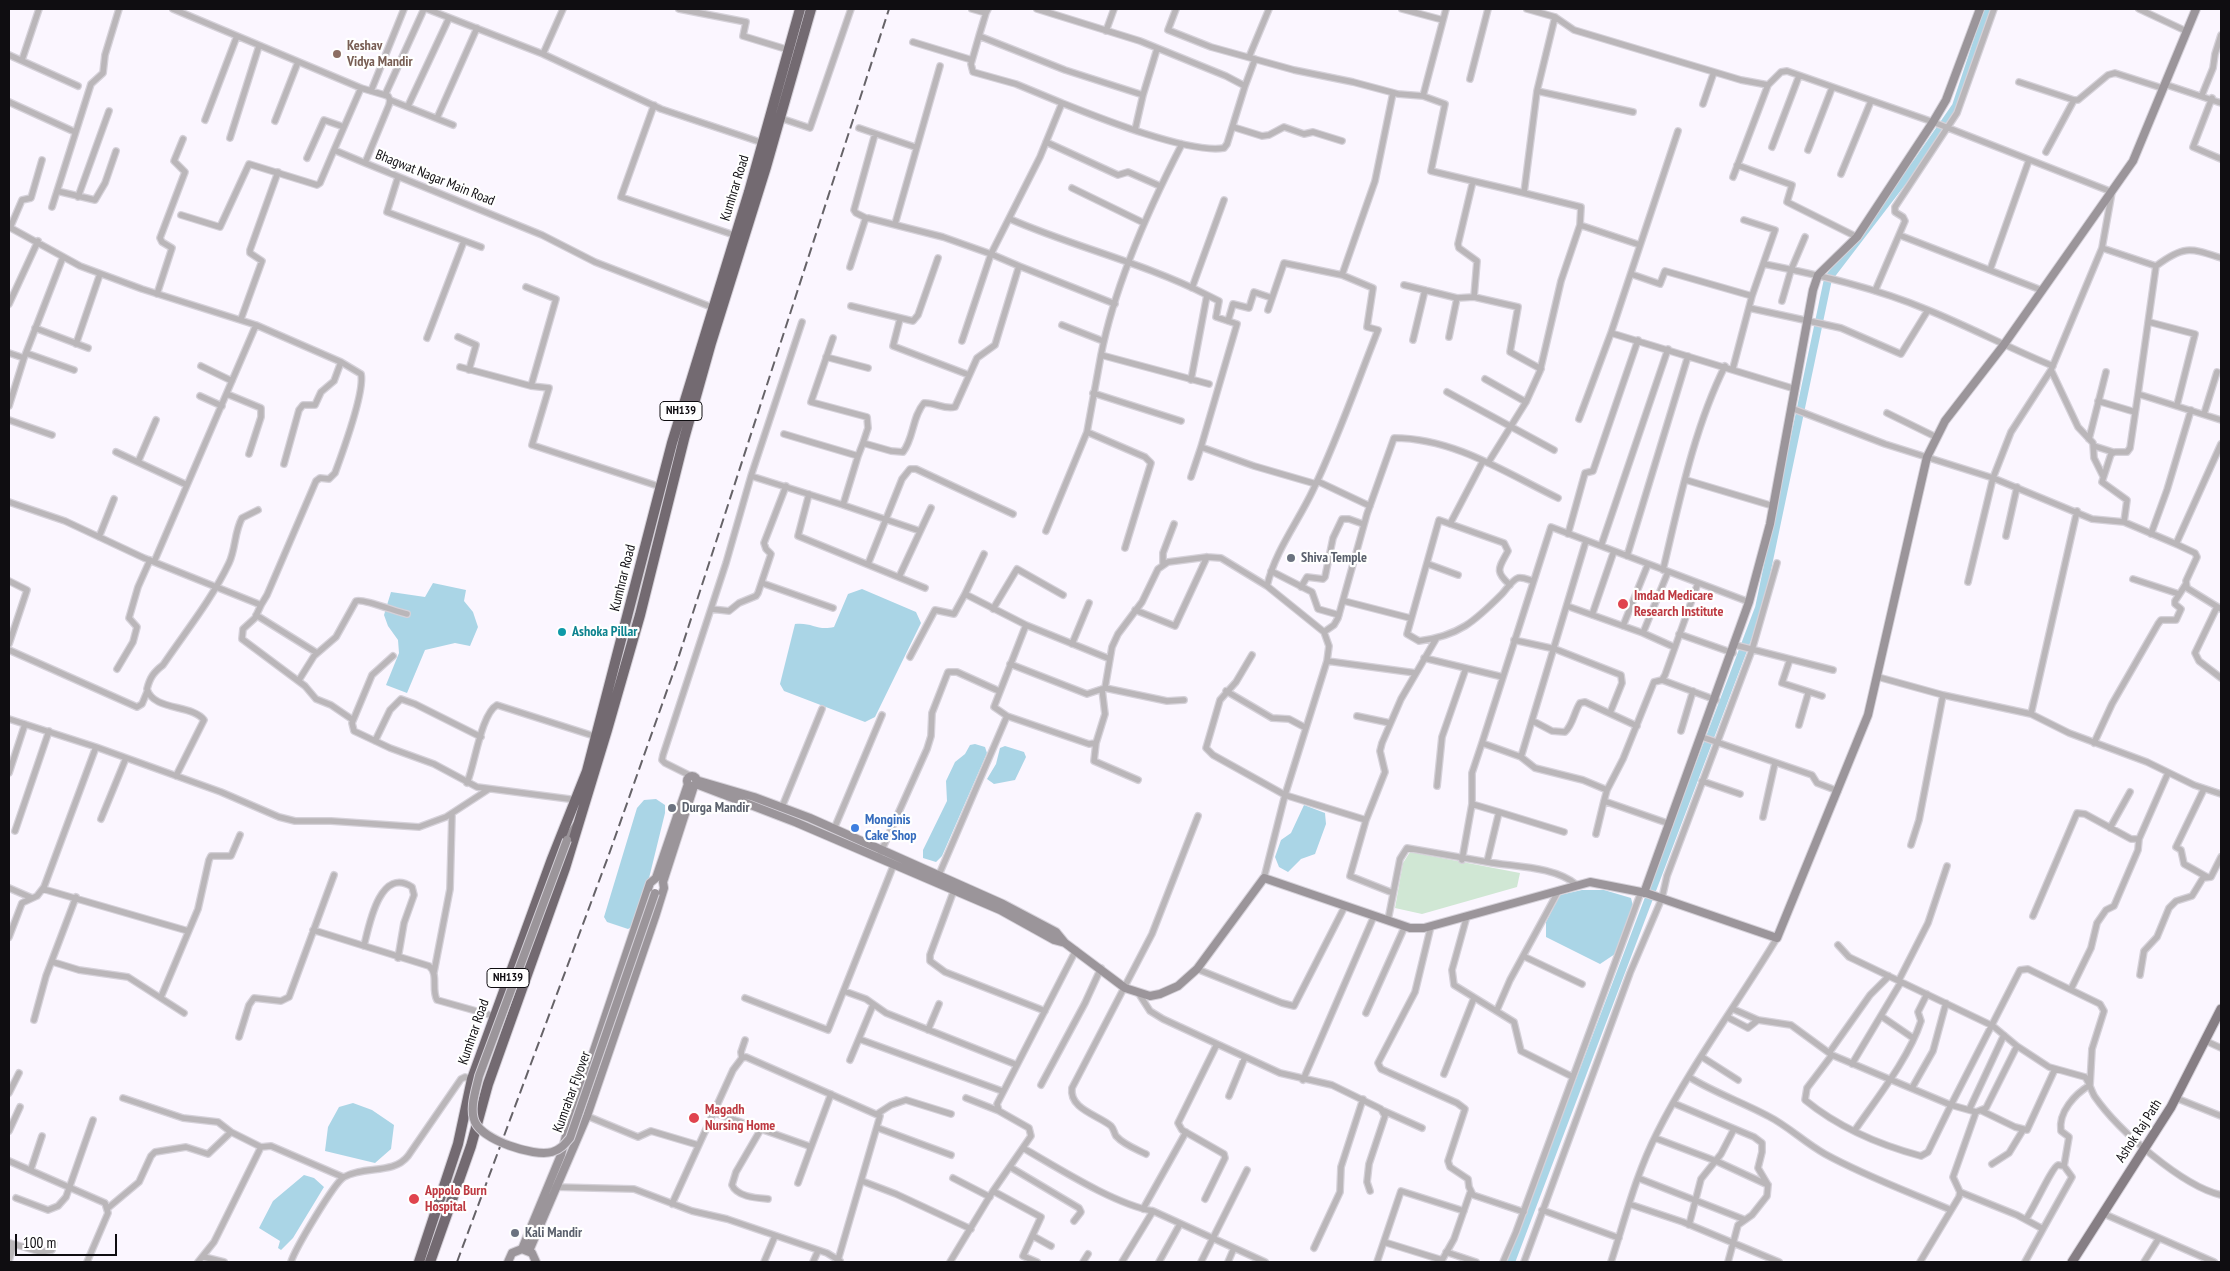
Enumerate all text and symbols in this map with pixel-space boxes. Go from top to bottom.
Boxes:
place label: Keshav Vidya Mandir [347,38,413,70]
marker: Keshav Vidya Mandir [331,48,343,60]
street label: Bhagwat Nagar Main Road [373,146,497,210]
street label: Kumhrar Road [717,153,753,223]
road number: NH139 [660,402,702,421]
street label: Kumhrar Road [607,543,639,613]
place label: Shiva Temple [1301,550,1367,566]
marker: Shiva Temple [1285,552,1297,564]
place label: Imdad Medicare Research Institute [1634,588,1723,620]
marker: Imdad Medicare Research Institute [1616,597,1630,611]
place label: Ashoka Pillar [572,624,637,640]
marker: Ashoka Pillar [556,626,568,638]
place label: Durga Mandir [682,800,750,816]
marker: Durga Mandir [666,802,678,814]
place label: Monginis Cake Shop [865,812,916,844]
marker: Monginis Cake Shop [849,822,861,834]
road number: NH139 [487,968,529,988]
street label: Kumhrar Road [455,997,493,1067]
street label: Kumrahar Flyover [550,1049,594,1135]
street label: Ashok Raj Path [2112,1096,2166,1166]
place label: Magadh Nursing Home [705,1102,775,1134]
marker: Magadh Nursing Home [687,1111,701,1125]
place label: Appolo Burn Hospital [425,1183,487,1216]
marker: Appolo Burn Hospital [407,1192,421,1206]
scale bar [18,1224,120,1256]
place label: Kali Mandir [525,1225,582,1241]
marker: Kali Mandir [509,1227,521,1239]
text: 100 m [23,1233,56,1252]

